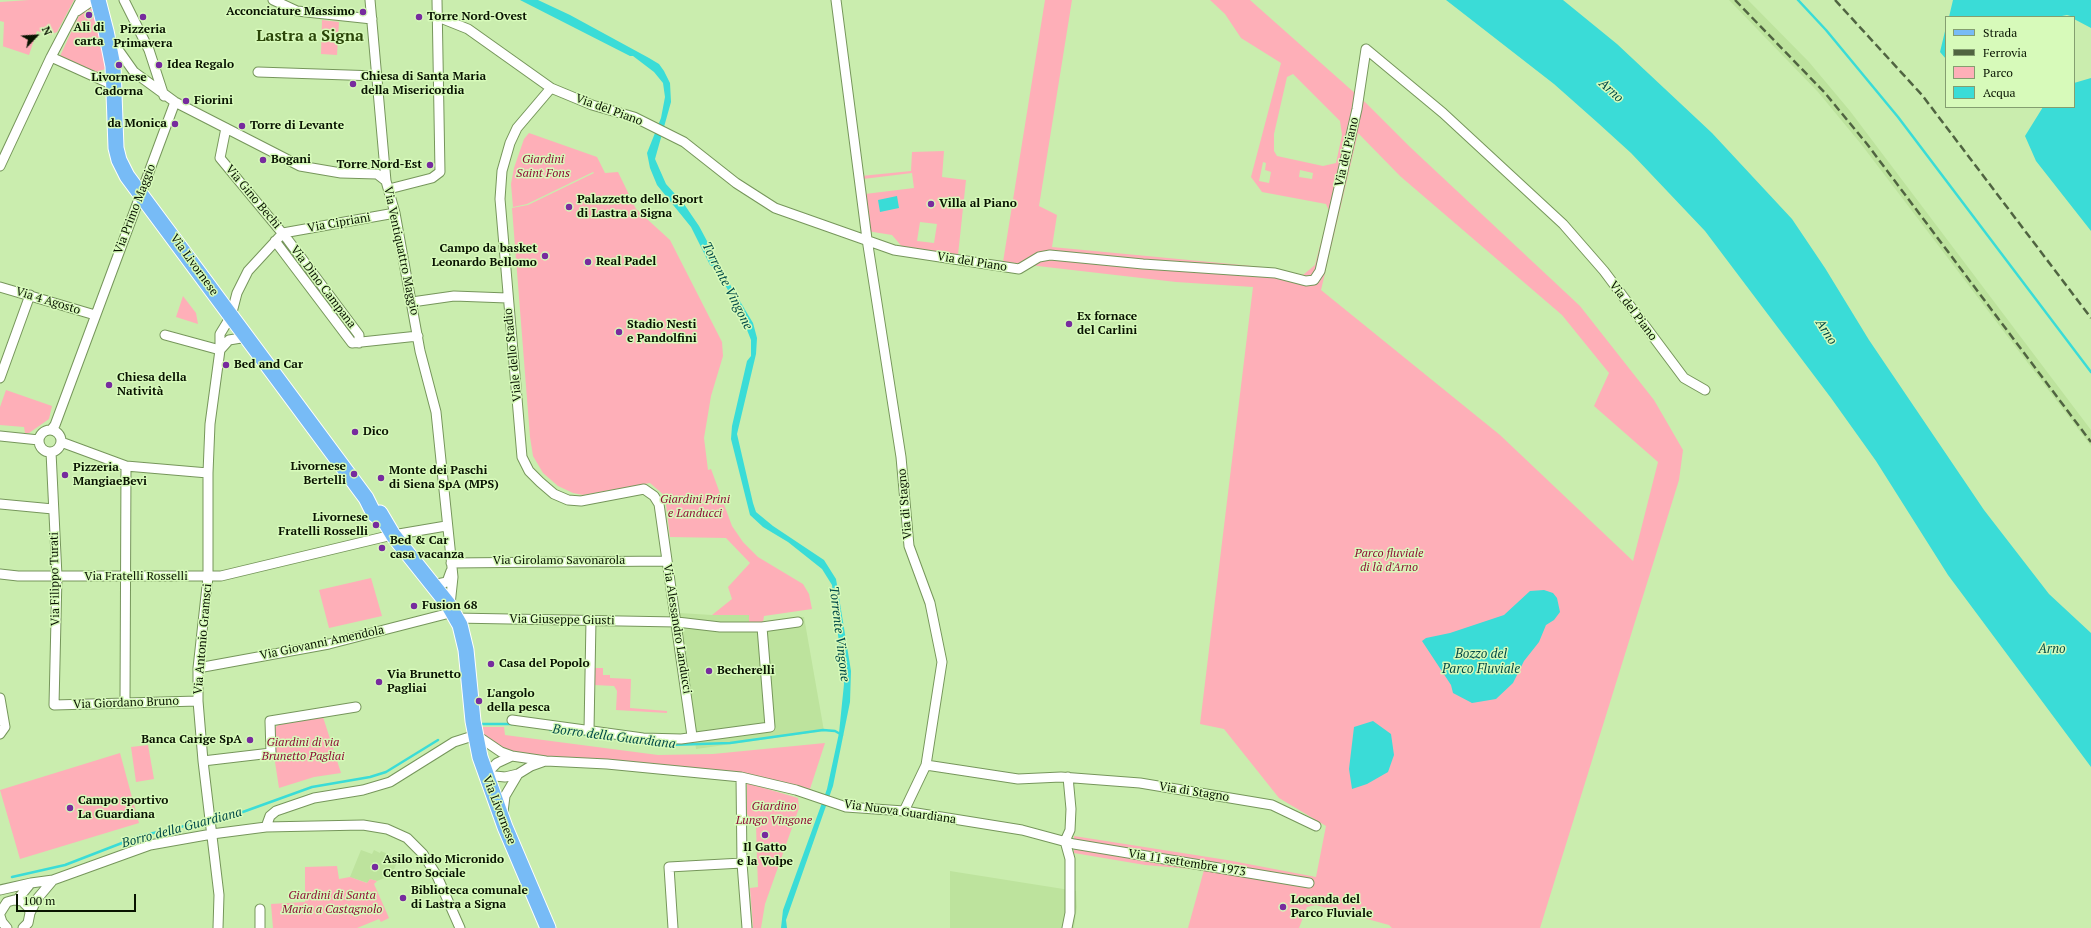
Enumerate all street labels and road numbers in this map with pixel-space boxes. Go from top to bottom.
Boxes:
street label: Via del Piano [573,91,645,129]
street label: Via del Piano [1332,116,1362,188]
street label: Via Primo Maggio [111,162,159,256]
street label: Via Gino Bechi [222,162,284,232]
street label: Via Ventiquattro Maggio [380,185,422,317]
street label: Via Cipriani [306,210,372,236]
street label: Via Livornese [167,231,221,299]
street label: Via Dino Campana [287,243,359,331]
street label: Via del Piano [936,249,1008,275]
street label: Via del Piano [1606,278,1660,344]
street label: Via 4 Agosto [14,284,82,318]
street label: Viale dello Stadio [501,308,525,402]
street label: Via di Stagno [895,468,915,540]
street label: Via Filippo Turati [47,532,63,626]
street label: Via Girolamo Savonarola [493,554,625,568]
street label: Via Alessandro Landucci [660,563,694,695]
street label: Via Fratelli Rosselli [84,570,188,584]
street label: Via Antonio Gramsci [191,583,215,695]
street label: Via Giuseppe Giusti [509,612,615,628]
street label: Via Giovanni Amendola [259,623,385,663]
street label: Via Giordano Bruno [73,694,179,712]
street label: Via Livornese [479,774,519,846]
street label: Via di Stagno [1158,779,1230,805]
street label: Via Nuova Guardiana [843,797,957,827]
street label: Via 11 settembre 1973 [1127,847,1247,879]

